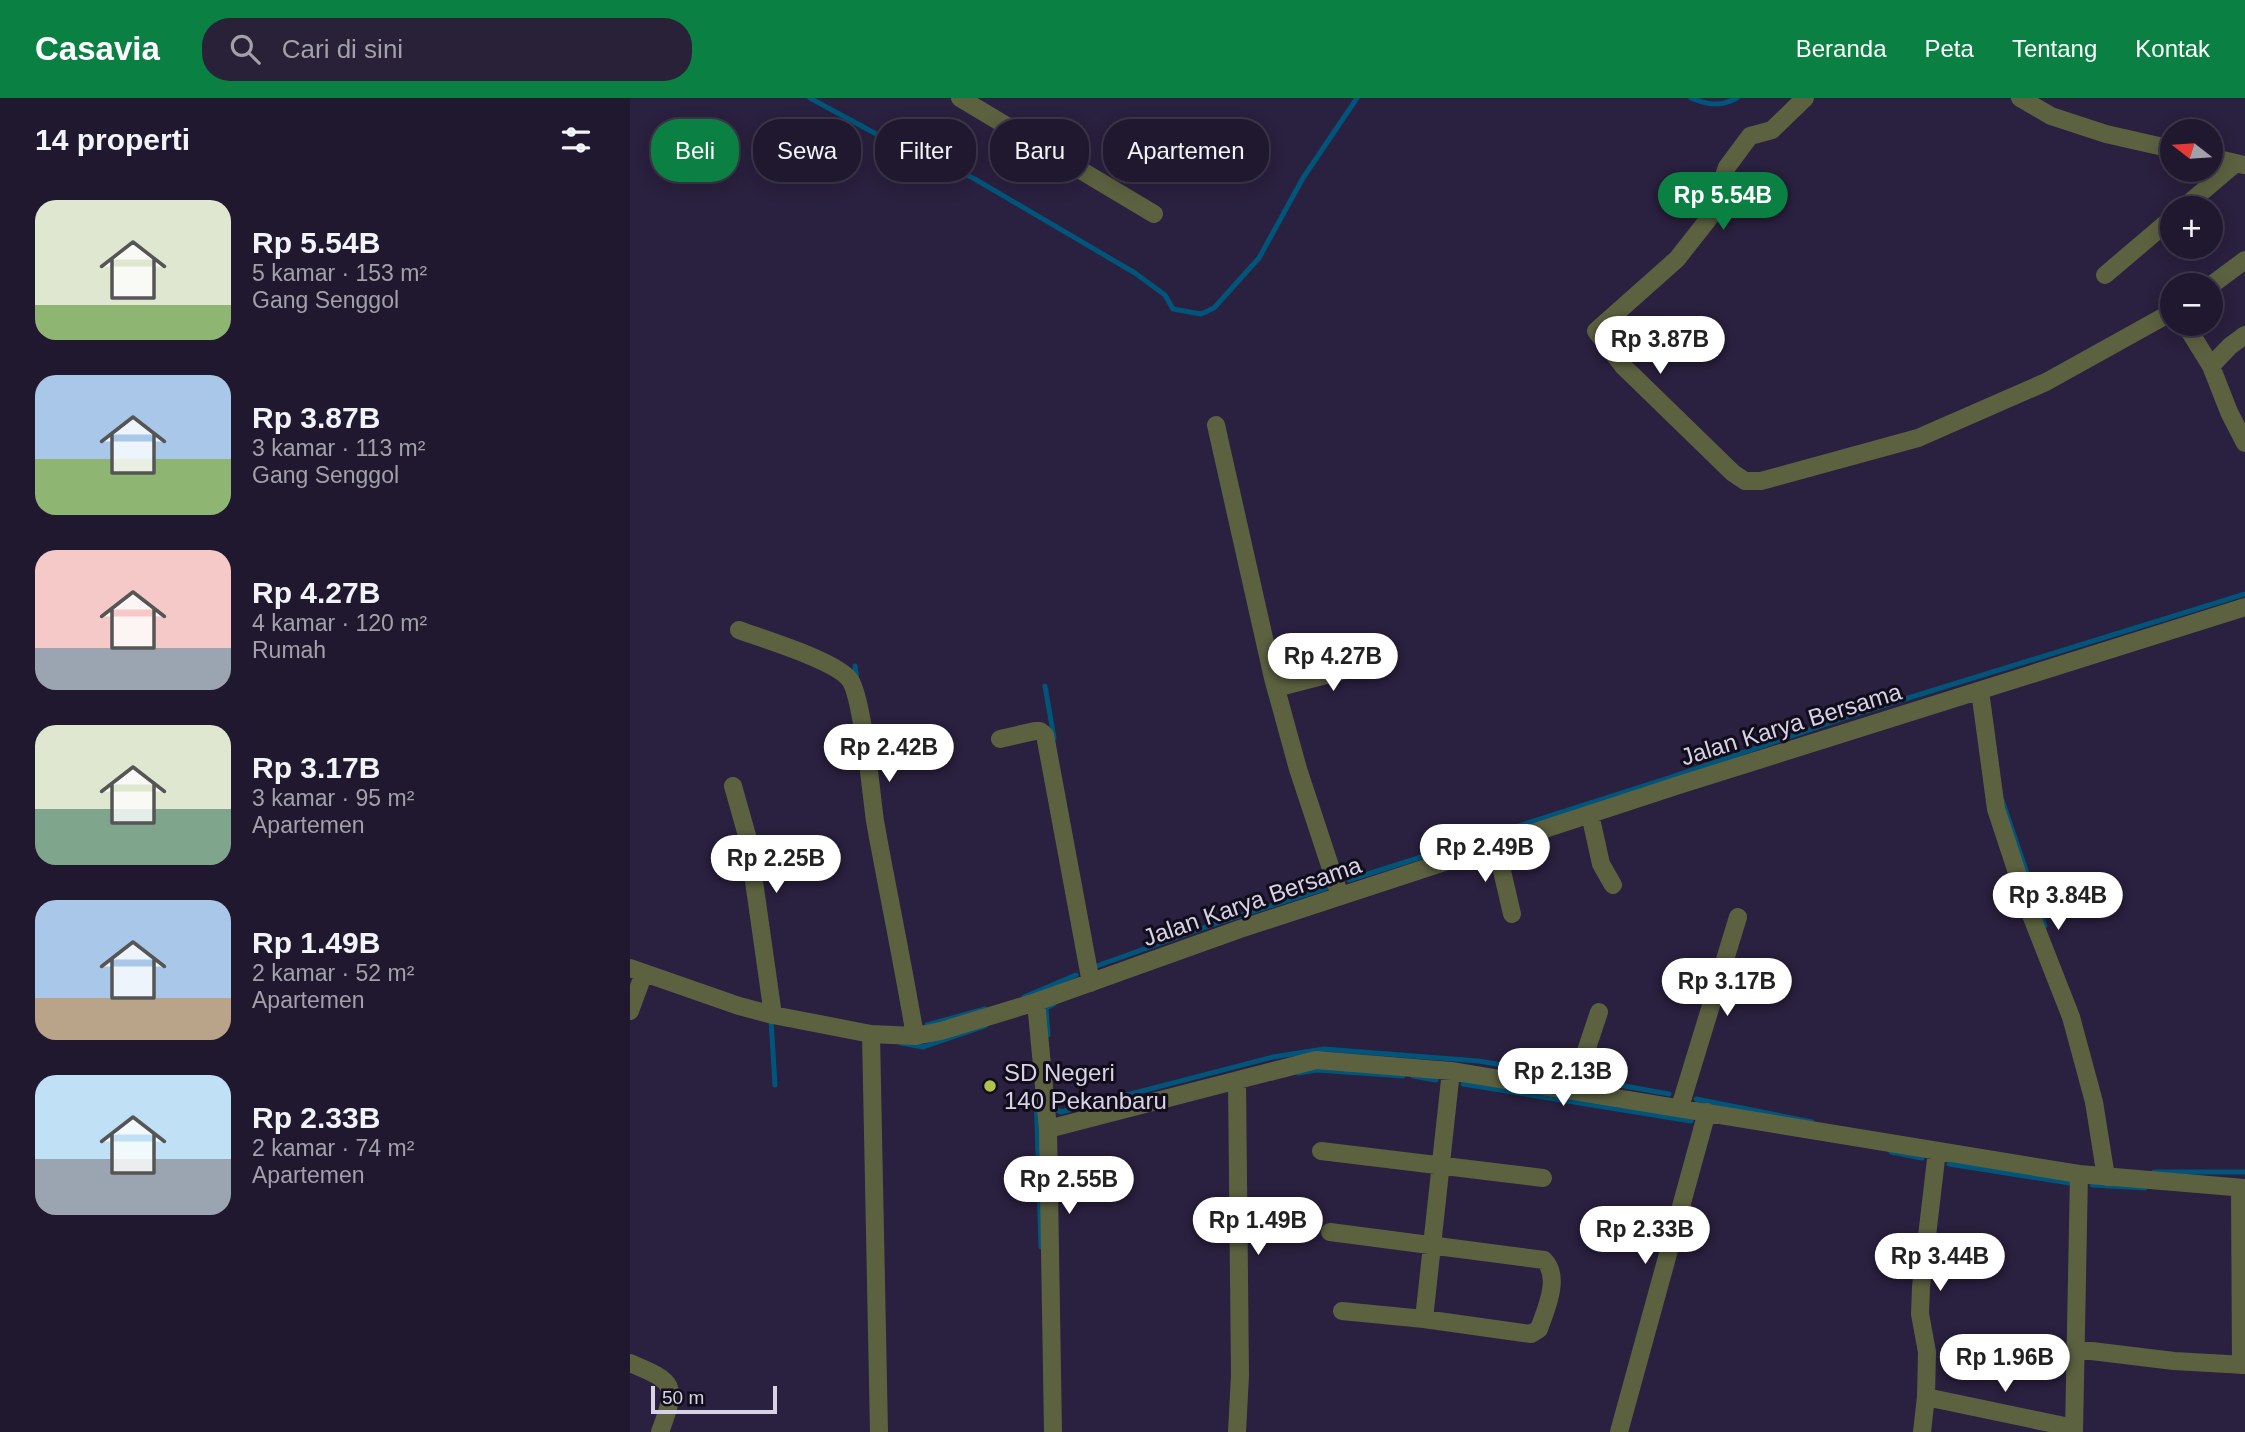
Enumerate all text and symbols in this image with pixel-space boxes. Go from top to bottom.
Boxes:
search box [202,18,692,81]
text: Casavia [35,30,160,67]
icon: search [226,30,264,68]
text: Cari di sini [282,34,403,64]
text: Beranda [1796,35,1887,62]
text: Peta [1925,35,1974,62]
text: Tentang [2012,35,2097,62]
text: Kontak [2135,35,2210,62]
chip: Beli [651,119,739,182]
chip: Sewa [753,119,861,182]
chip: Filter [875,119,976,182]
chip: Baru [990,119,1089,182]
chip: Apartemen [1103,119,1269,182]
north arrow [2160,119,2222,182]
map controls [2160,119,2223,336]
icon: filters [557,121,595,159]
text: 14 properti [35,123,190,156]
pin: Rp 5.54B [1651,172,1795,232]
text: Rp 5.54B [1674,182,1772,208]
button: + [2160,196,2223,259]
text: Rp 5.54B [252,226,380,259]
icon: home [91,228,175,312]
text: 5 kamar · 153 m² [252,260,427,286]
button: − [2160,273,2223,336]
text: Gang Senggol [252,287,399,313]
pin: Rp 3.87B [1588,316,1732,376]
text: Rp 3.87B [1611,326,1709,352]
text: Rp 3.87B [252,401,380,434]
icon: home [91,403,175,487]
text: 3 kamar · 113 m² [252,435,425,461]
text: Gang Senggol [252,462,399,488]
text: Rp 4.27B [252,576,380,609]
icon: home [91,578,175,662]
text: 4 kamar · 120 m² [252,610,427,636]
pin: Rp 4.27B [1261,634,1405,693]
text: Rumah [252,637,326,663]
text: Rp 4.27B [1284,643,1382,669]
street label: Jalan Karya Bersama [1677,677,1905,770]
pin: Rp 2.42B [817,724,961,784]
text: Rp 2.42B [840,734,938,760]
text: Rp 3.17B [252,751,380,784]
icon: home [91,753,175,837]
text: 3 kamar · 95 m² [252,785,414,811]
text: Apartemen [252,812,365,838]
pin: Rp 2.49B [1413,824,1557,884]
text: Rp 2.49B [1436,834,1534,860]
pin: Rp 2.25B [704,836,848,895]
text: Rp 2.25B [727,845,825,871]
street label: Jalan Karya Bersama [1139,851,1365,951]
pin: Rp 3.84B [1986,872,2130,932]
text: Rp 3.84B [2009,882,2107,908]
text: Rp 1.49B [252,926,380,959]
icon: home [91,928,175,1012]
pin: Rp 3.17B [1655,958,1799,1018]
text: 2 kamar · 52 m² [252,960,414,986]
text: Rp 3.17B [1678,968,1776,994]
text: Apartemen [252,987,365,1013]
pin: Rp 2.13B [1491,1048,1635,1108]
text: Rp 2.13B [1514,1058,1612,1084]
place label: SD Negeri 140 Pekanbaru [1004,1059,1167,1114]
marker: SD Negeri 140 Pekanbaru [982,1078,998,1094]
text: Rp 2.33B [252,1101,380,1134]
icon: home [91,1103,175,1187]
text: 2 kamar · 74 m² [252,1135,414,1161]
pin: Rp 2.55B [997,1156,1141,1216]
text: Apartemen [252,1162,365,1188]
text: Rp 2.55B [1020,1166,1118,1192]
pin: Rp 1.49B [1186,1198,1330,1257]
pin: Rp 2.33B [1573,1206,1717,1266]
text: Rp 1.49B [1209,1207,1307,1233]
text: Rp 2.33B [1596,1216,1694,1242]
pin: Rp 3.44B [1868,1234,2012,1293]
text: Rp 3.44B [1891,1243,1989,1269]
pin: Rp 1.96B [1933,1334,2077,1394]
text: Rp 1.96B [1956,1344,2054,1370]
scale bar [651,1383,777,1415]
text: 50 m [662,1387,704,1408]

